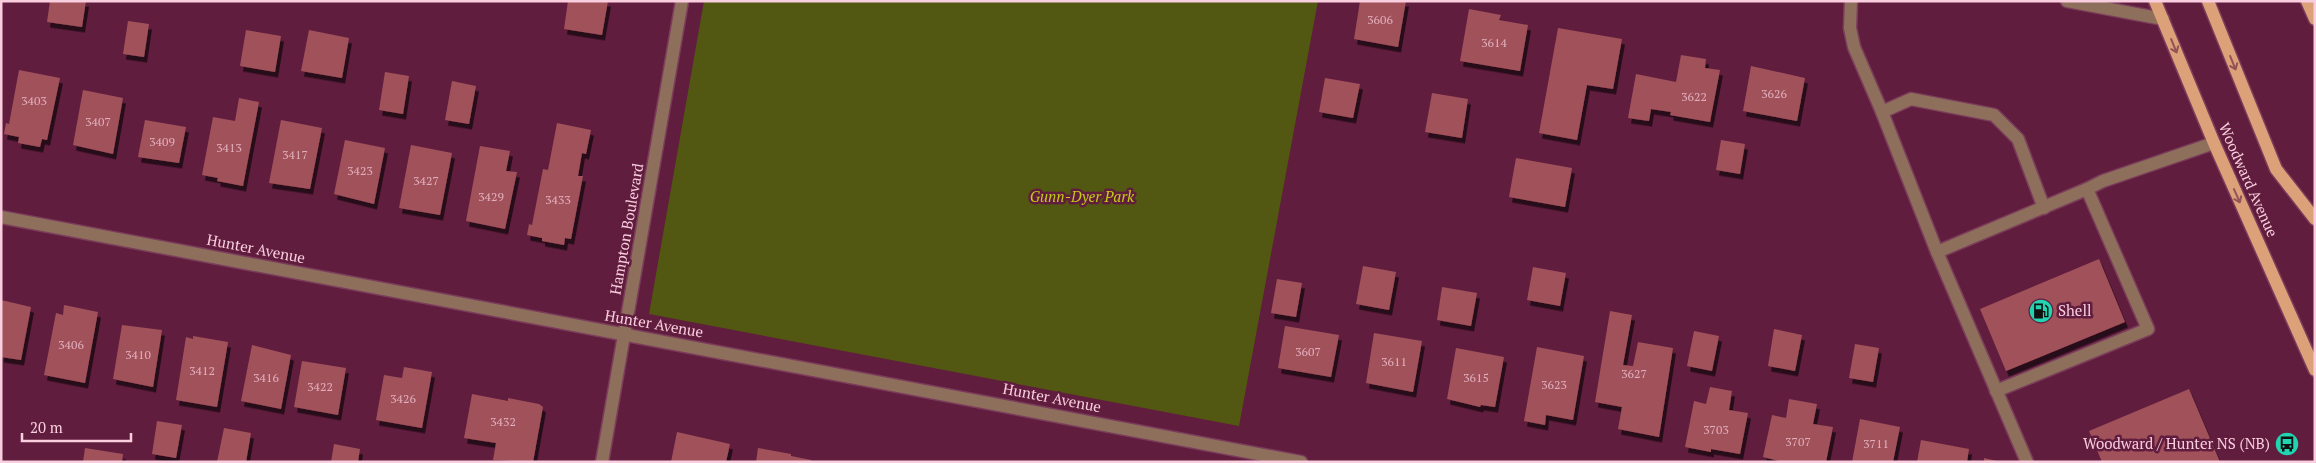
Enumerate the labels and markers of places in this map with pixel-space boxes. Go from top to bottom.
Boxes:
fuel station icon: Shell [2028,298,2054,324]
place label: Shell [2058,300,2091,320]
bus stop icon: Woodward / Hunter NS (NB) [2274,431,2300,457]
place label: Woodward / Hunter NS (NB) [2083,433,2270,453]

